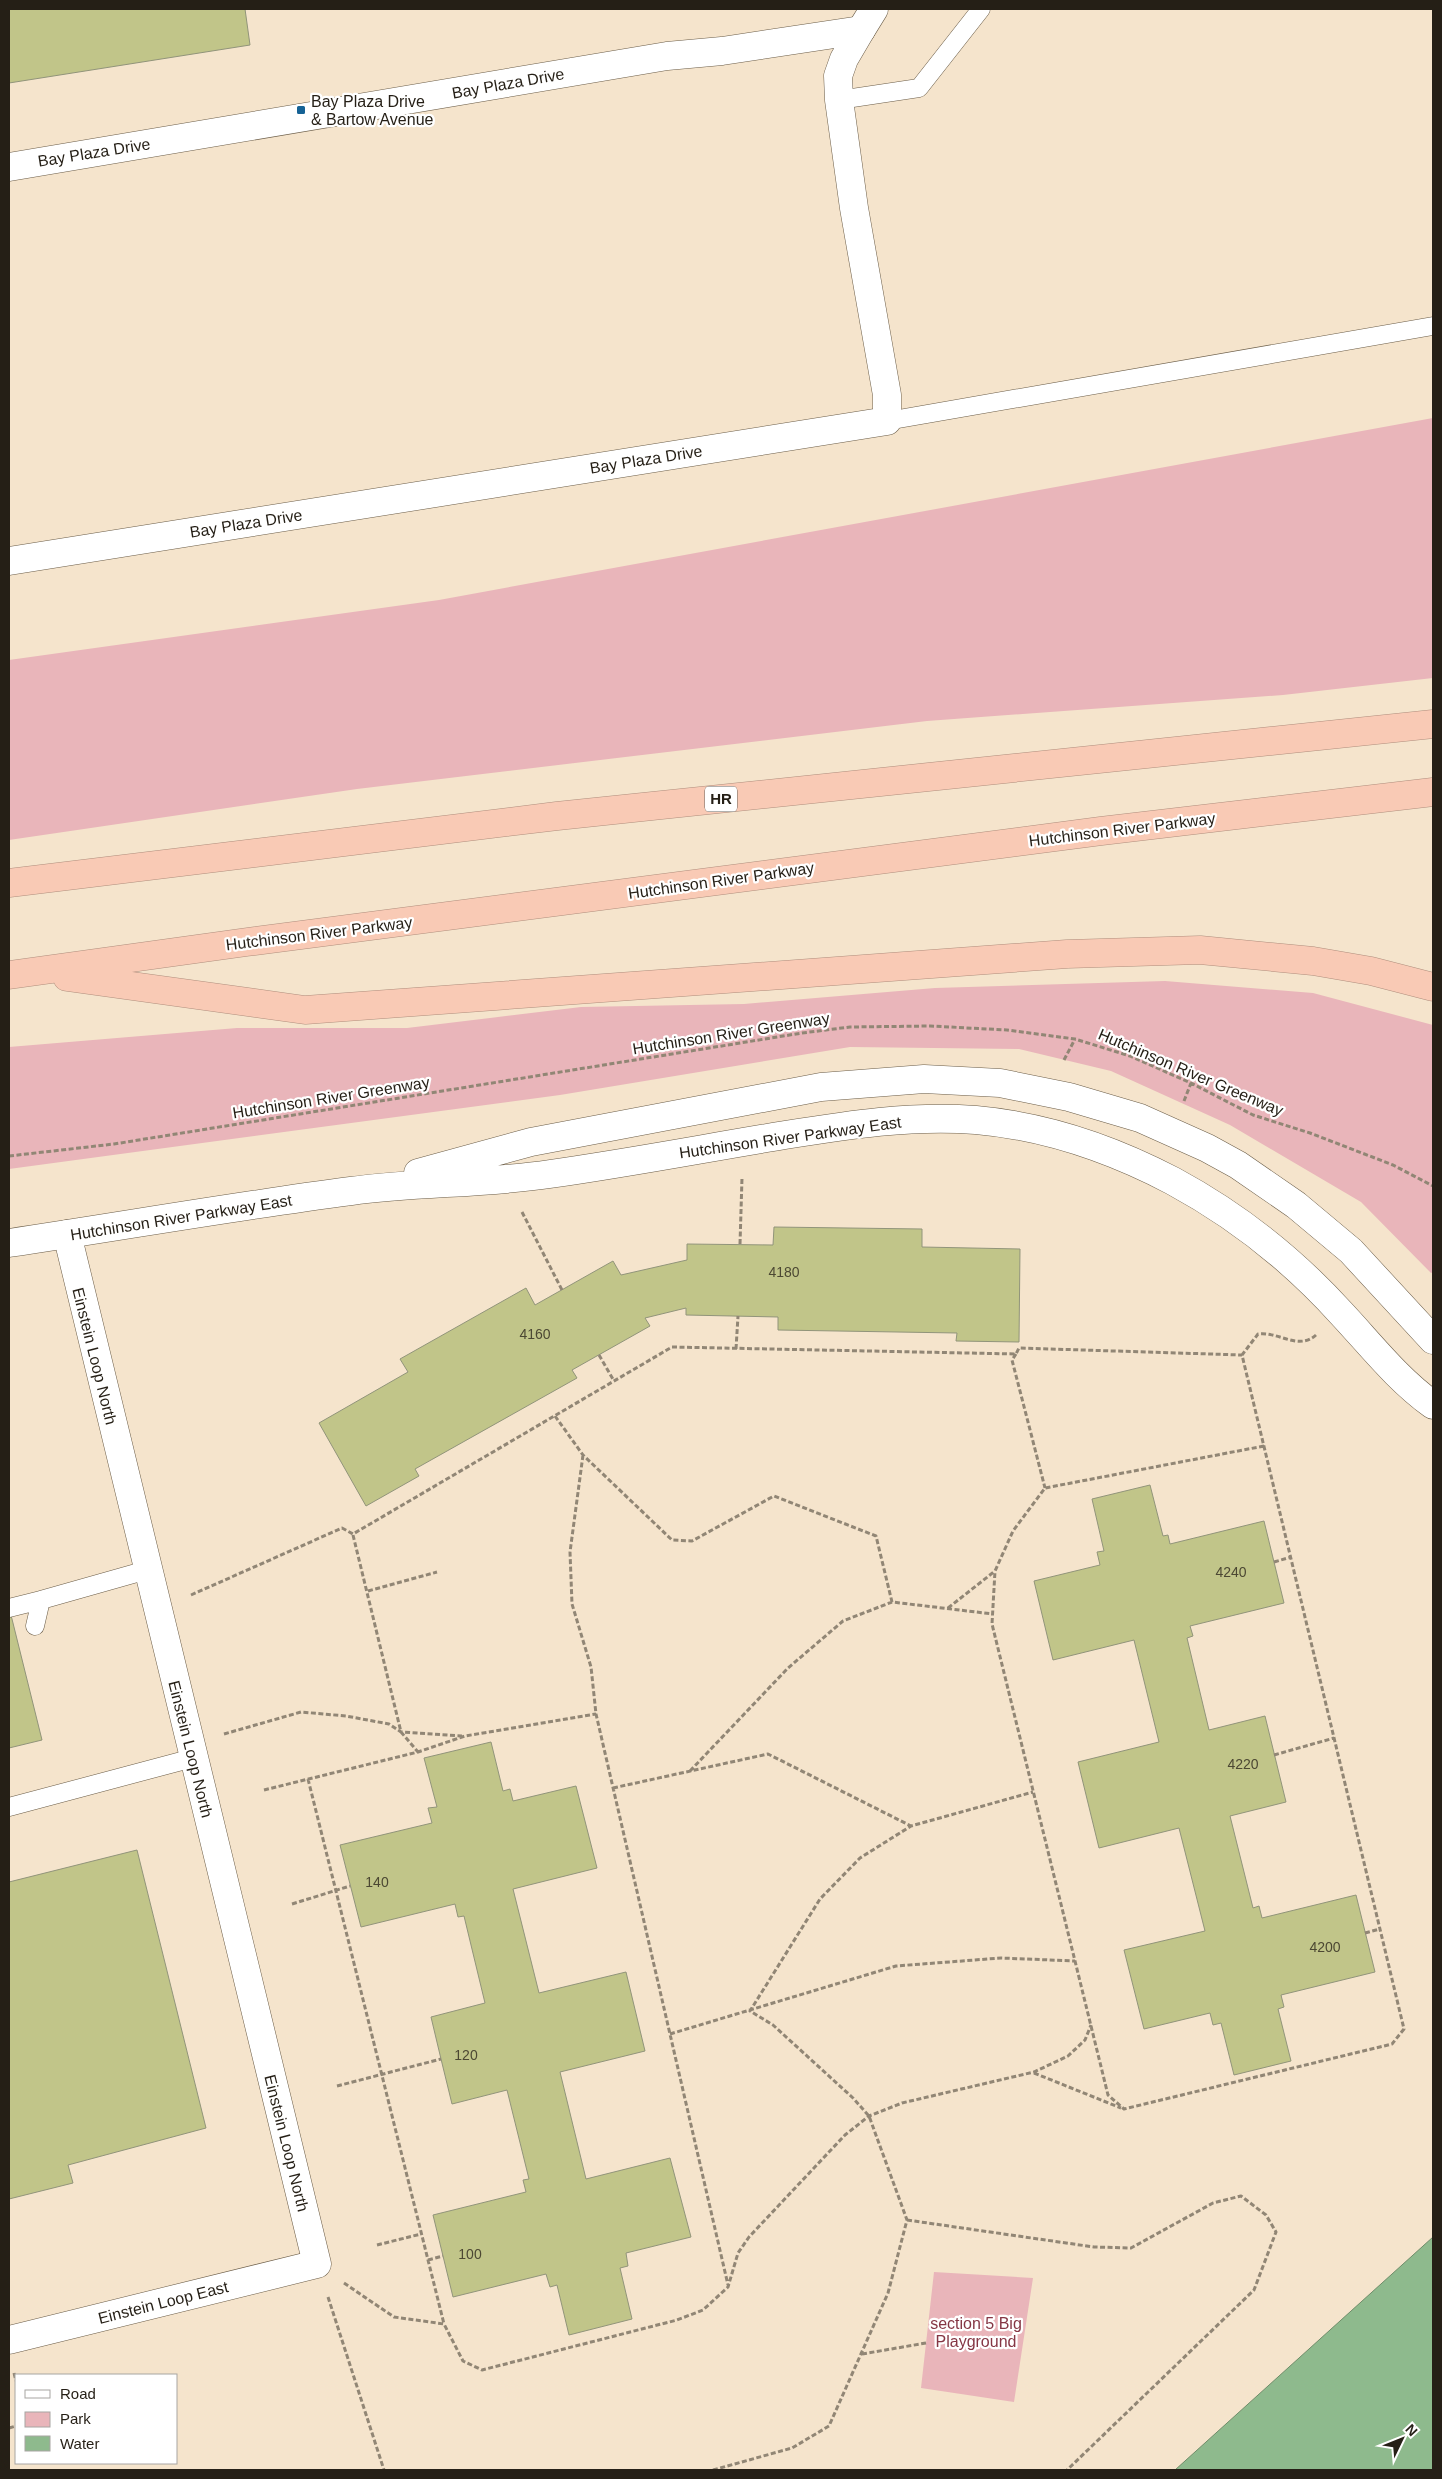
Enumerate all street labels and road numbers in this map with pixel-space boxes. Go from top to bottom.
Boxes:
street label: Bay Plaza Drive [451,65,566,102]
street label: Bay Plaza Drive [37,135,152,170]
street label: Bay Plaza Drive [589,442,704,477]
street label: Bay Plaza Drive [189,506,304,541]
road number: HR [705,786,737,812]
street label: Hutchinson River Parkway [1028,810,1216,849]
street label: Hutchinson River Parkway [627,859,815,902]
street label: Hutchinson River Parkway [225,914,413,953]
street label: Hutchinson River Greenway [631,1010,831,1057]
street label: Hutchinson River Greenway [1096,1026,1286,1119]
street label: Hutchinson River Greenway [231,1074,431,1121]
street label: Hutchinson River Parkway East [678,1113,903,1162]
street label: Hutchinson River Parkway East [69,1191,294,1243]
street label: Einstein Loop North [69,1286,120,1426]
street label: Einstein Loop North [165,1679,216,1819]
street label: Einstein Loop North [261,2073,312,2213]
street label: Einstein Loop East [96,2278,230,2327]

